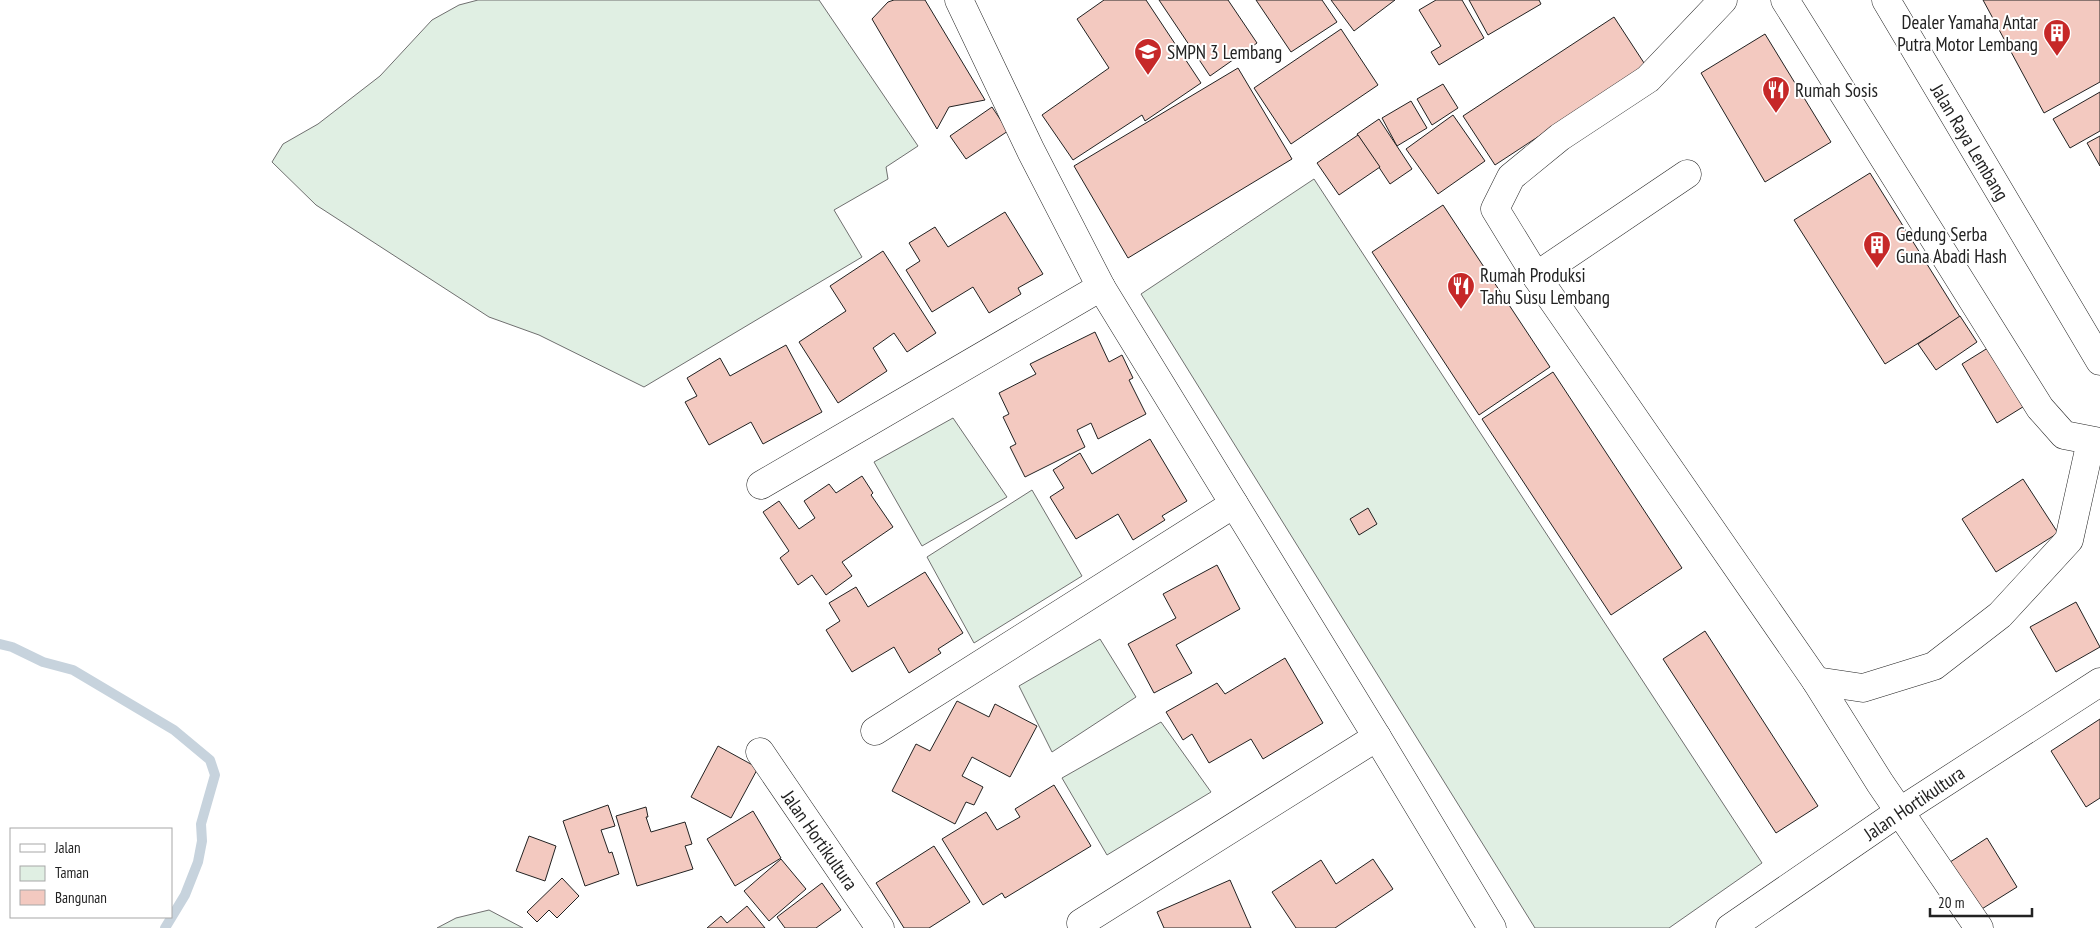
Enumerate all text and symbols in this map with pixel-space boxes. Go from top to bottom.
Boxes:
place label: Dealer Yamaha Antar Putra Motor Lembang [1897,10,2039,56]
building icon: Dealer Yamaha Antar Putra Motor Lembang [2042,18,2072,57]
school or university icon: SMPN 3 Lembang [1133,37,1163,76]
place label: SMPN 3 Lembang [1167,40,1282,64]
restaurant icon: Rumah Sosis [1761,75,1791,114]
place label: Rumah Sosis [1795,78,1878,102]
street label: Jalan Raya Lembang [1925,79,2014,205]
place label: Gedung Serba Guna Abadi Hash [1896,222,2007,268]
building icon: Gedung Serba Guna Abadi Hash [1862,230,1892,269]
place label: Rumah Produksi Tahu Susu Lembang [1480,263,1610,309]
restaurant icon: Rumah Produksi Tahu Susu Lembang [1446,271,1476,310]
street label: Jalan Hortikultura [1858,761,1969,846]
street label: Jalan Hortikultura [776,785,863,895]
legend [10,828,172,918]
text: Jalan [54,838,81,857]
text: Taman [55,863,89,882]
scale bar [1930,886,2032,918]
text: Bangunan [55,888,107,907]
text: 20 m [1938,893,1964,912]

